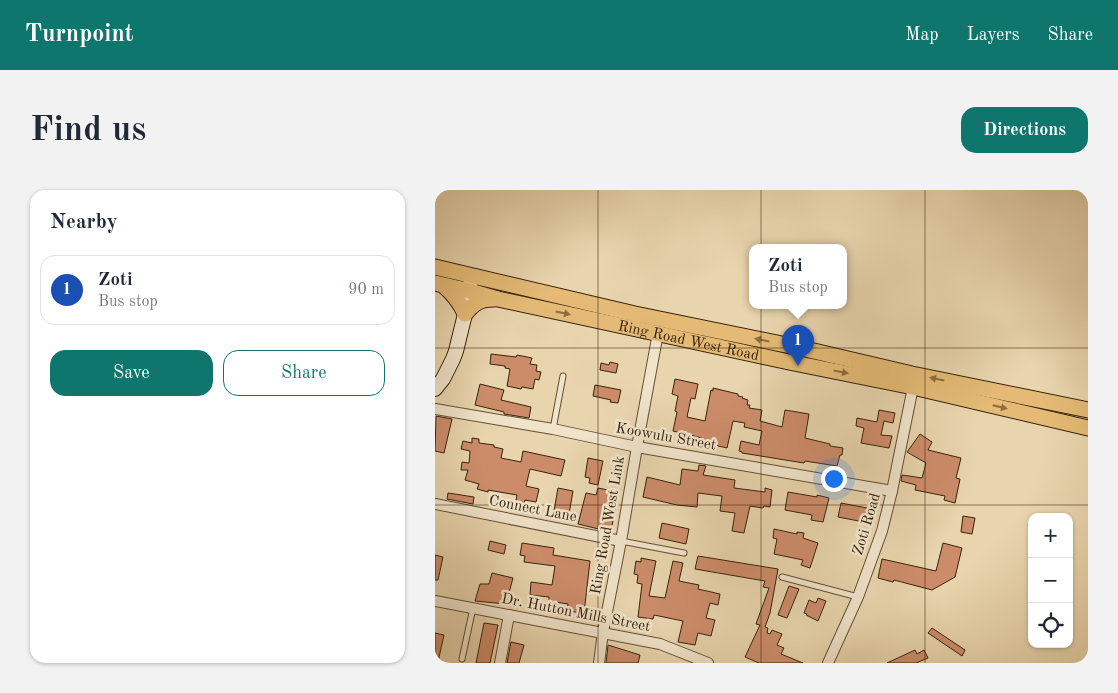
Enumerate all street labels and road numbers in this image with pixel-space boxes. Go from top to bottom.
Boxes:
street label: Ring Road West Road [616,319,760,364]
street label: Koowulu Street [614,421,717,454]
street label: Ring Road West Link [589,455,628,596]
street label: Zoti Road [851,491,884,557]
street label: Connect Lane [488,494,578,525]
street label: Dr. Hutton Mills Street [500,592,652,635]

